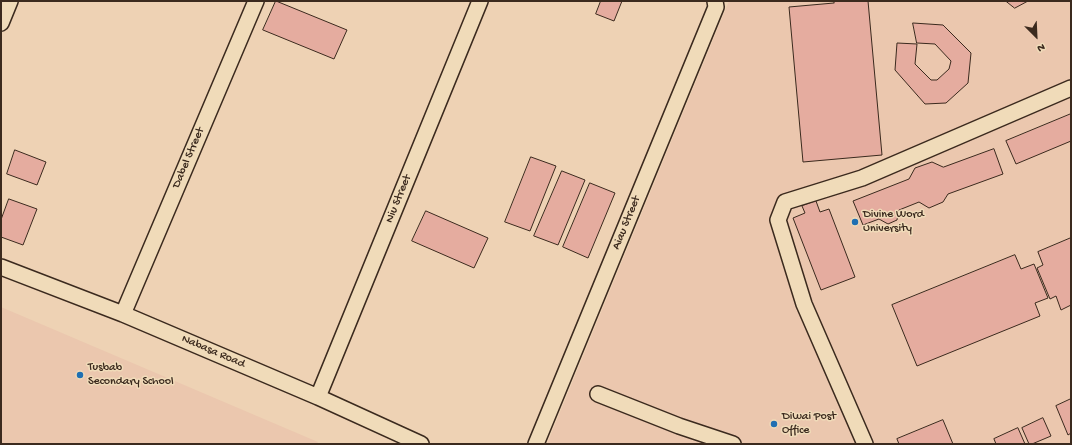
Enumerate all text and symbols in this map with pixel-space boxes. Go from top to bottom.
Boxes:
north arrow [1016,16,1056,56]
text: N [1035,40,1047,54]
street label: Dabel Street [170,126,208,190]
street label: Niu Street [383,173,415,225]
street label: Aiau Street [610,194,644,252]
place label: Divine Word University [863,208,924,236]
marker: Divine Word University [850,217,860,227]
street label: Nabasa Road [179,332,247,372]
place label: Tusbab Secondary School [88,361,174,389]
marker: Tusbab Secondary School [75,370,85,380]
place label: Diwai Post Office [782,410,836,438]
marker: Diwai Post Office [769,419,779,429]

